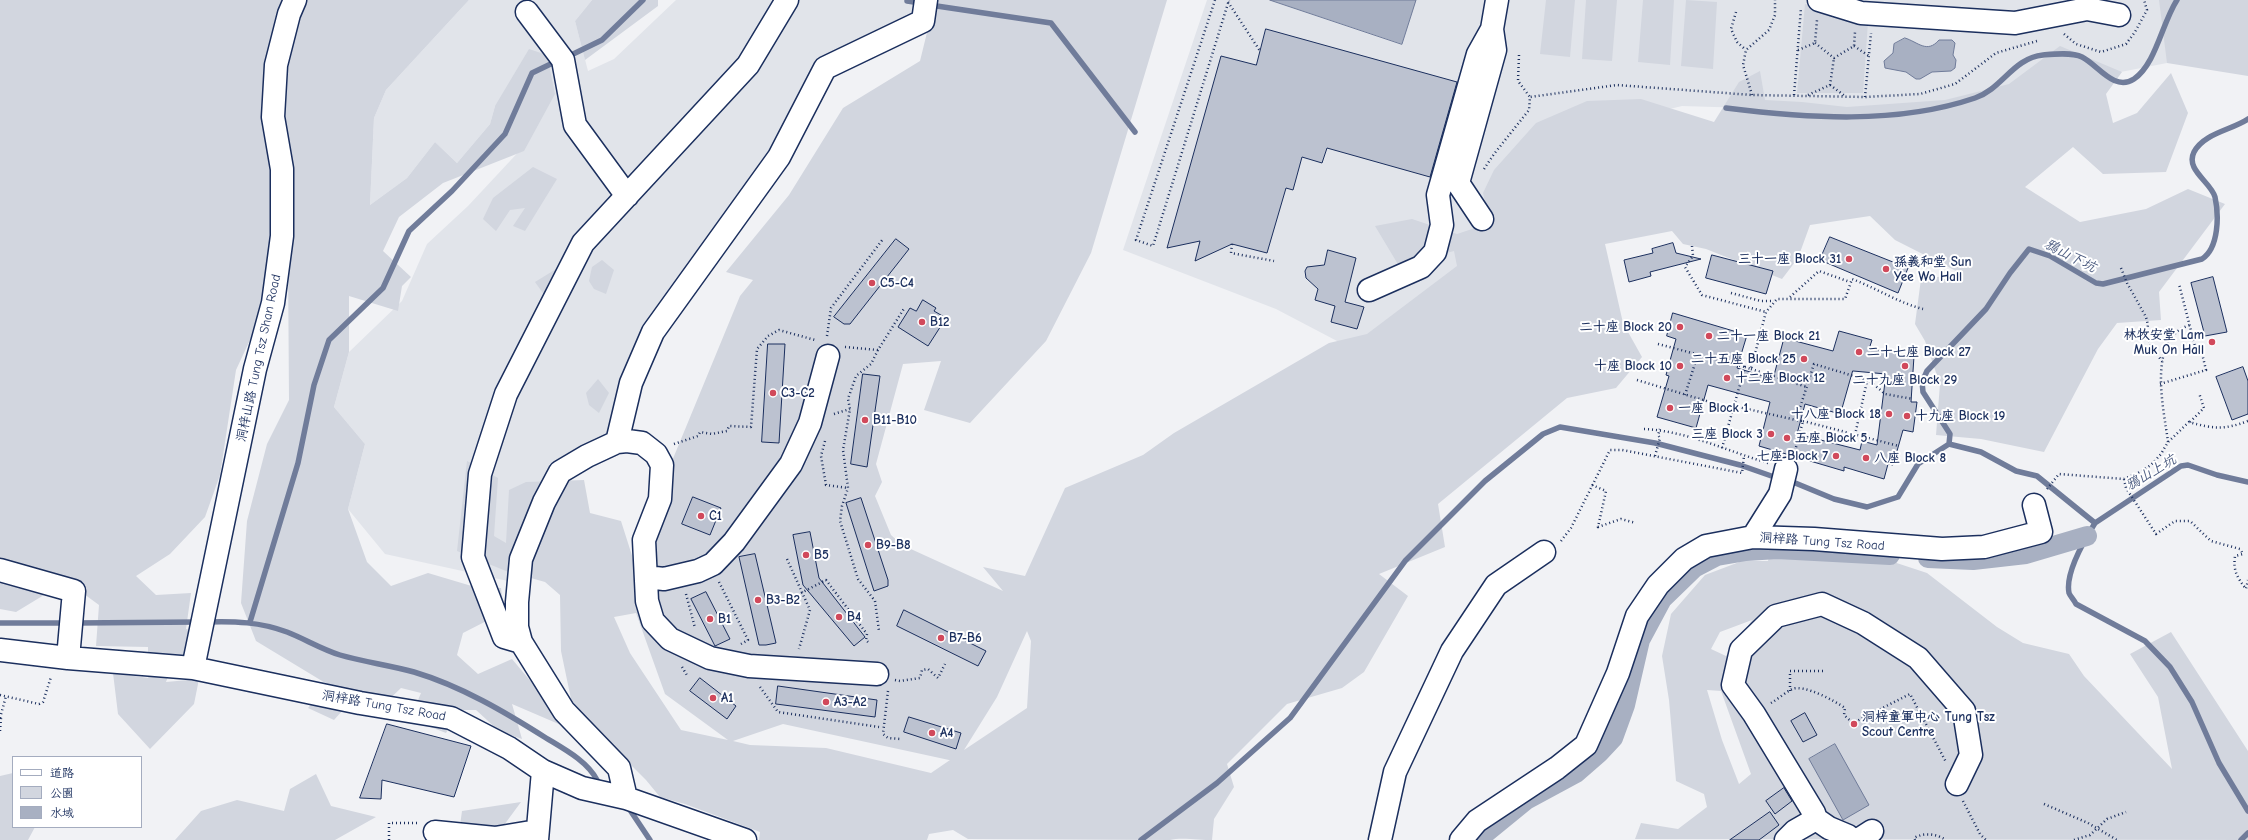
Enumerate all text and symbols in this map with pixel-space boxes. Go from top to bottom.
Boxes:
water label: 鴉山下坑 [2041,236,2099,276]
place label: 三十一座 Block 31 [1738,251,1841,267]
marker: 三十一座 Block 31 [1844,254,1854,264]
place label: 孫義和堂 Sun Yee Wo Hall [1894,254,1972,285]
marker: 孫義和堂 Sun Yee Wo Hall [1881,264,1891,274]
street label: 洞梓山路 Tung Tsz Shan Road [234,273,284,443]
place label: C5-C4 [880,275,914,291]
marker: C5-C4 [867,278,877,288]
place label: B12 [930,314,950,330]
marker: B12 [917,317,927,327]
place label: 二十座 Block 20 [1580,319,1672,335]
marker: 二十座 Block 20 [1675,322,1685,332]
place label: 林牧安堂 Lam Muk On Hall [2124,327,2204,358]
place label: 二十一座 Block 21 [1717,328,1820,344]
marker: 二十一座 Block 21 [1704,331,1714,341]
marker: 林牧安堂 Lam Muk On Hall [2207,337,2217,347]
place label: 二十七座 Block 27 [1867,344,1971,360]
marker: 二十七座 Block 27 [1854,347,1864,357]
place label: 二十五座 Block 25 [1691,351,1796,367]
marker: 二十五座 Block 25 [1799,354,1809,364]
place label: 十座 Block 10 [1594,358,1672,374]
marker: 十座 Block 10 [1675,361,1685,371]
marker: 二十九座 Block 29 [1900,361,1910,371]
place label: 十二座 Block 12 [1735,370,1825,386]
place label: 二十九座 Block 29 [1853,372,1957,388]
marker: 十二座 Block 12 [1722,373,1732,383]
place label: C3-C2 [781,385,815,401]
marker: C3-C2 [768,388,778,398]
place label: 一座 Block 1 [1678,400,1749,416]
marker: 一座 Block 1 [1665,403,1675,413]
place label: 十八座 Block 18 [1791,406,1881,422]
place label: 十九座 Block 19 [1915,408,2005,424]
marker: 十八座 Block 18 [1884,409,1894,419]
marker: 十九座 Block 19 [1902,411,1912,421]
place label: B11-B10 [873,412,917,428]
marker: B11-B10 [860,415,870,425]
place label: 三座 Block 3 [1691,426,1763,442]
marker: 三座 Block 3 [1766,429,1776,439]
place label: 五座 Block 5 [1795,430,1867,446]
marker: 五座 Block 5 [1782,433,1792,443]
place label: 七座 Block 7 [1757,448,1828,464]
place label: 八座 Block 8 [1874,450,1946,466]
marker: 七座 Block 7 [1831,451,1841,461]
water label: 鴉山上坑 [2123,451,2179,495]
marker: 八座 Block 8 [1861,453,1871,463]
place label: C1 [709,508,722,524]
marker: C1 [696,511,706,521]
street label: 洞梓路 Tung Tsz Road [1759,530,1885,554]
place label: B9-B8 [876,537,911,553]
marker: B9-B8 [863,540,873,550]
place label: B5 [814,547,829,563]
marker: B5 [801,550,811,560]
place label: B3-B2 [766,592,800,608]
marker: B3-B2 [753,595,763,605]
place label: B4 [847,609,861,625]
place label: B1 [718,611,731,627]
marker: B4 [834,612,844,622]
marker: B1 [705,614,715,624]
place label: B7-B6 [949,630,982,646]
marker: B7-B6 [936,633,946,643]
street label: 洞梓路 Tung Tsz Road [321,687,447,725]
place label: A1 [721,690,733,706]
marker: A1 [708,693,718,703]
place label: A3-A2 [834,694,867,710]
marker: A3-A2 [821,697,831,707]
place label: 洞梓童軍中心 Tung Tsz Scout Centre [1862,709,1995,740]
marker: 洞梓童軍中心 Tung Tsz Scout Centre [1849,719,1859,729]
place label: A4 [940,725,953,741]
marker: A4 [927,728,937,738]
legend [12,756,142,828]
text: 道路 [50,766,74,780]
text: 公園 [50,786,74,800]
text: 水域 [50,806,74,820]

